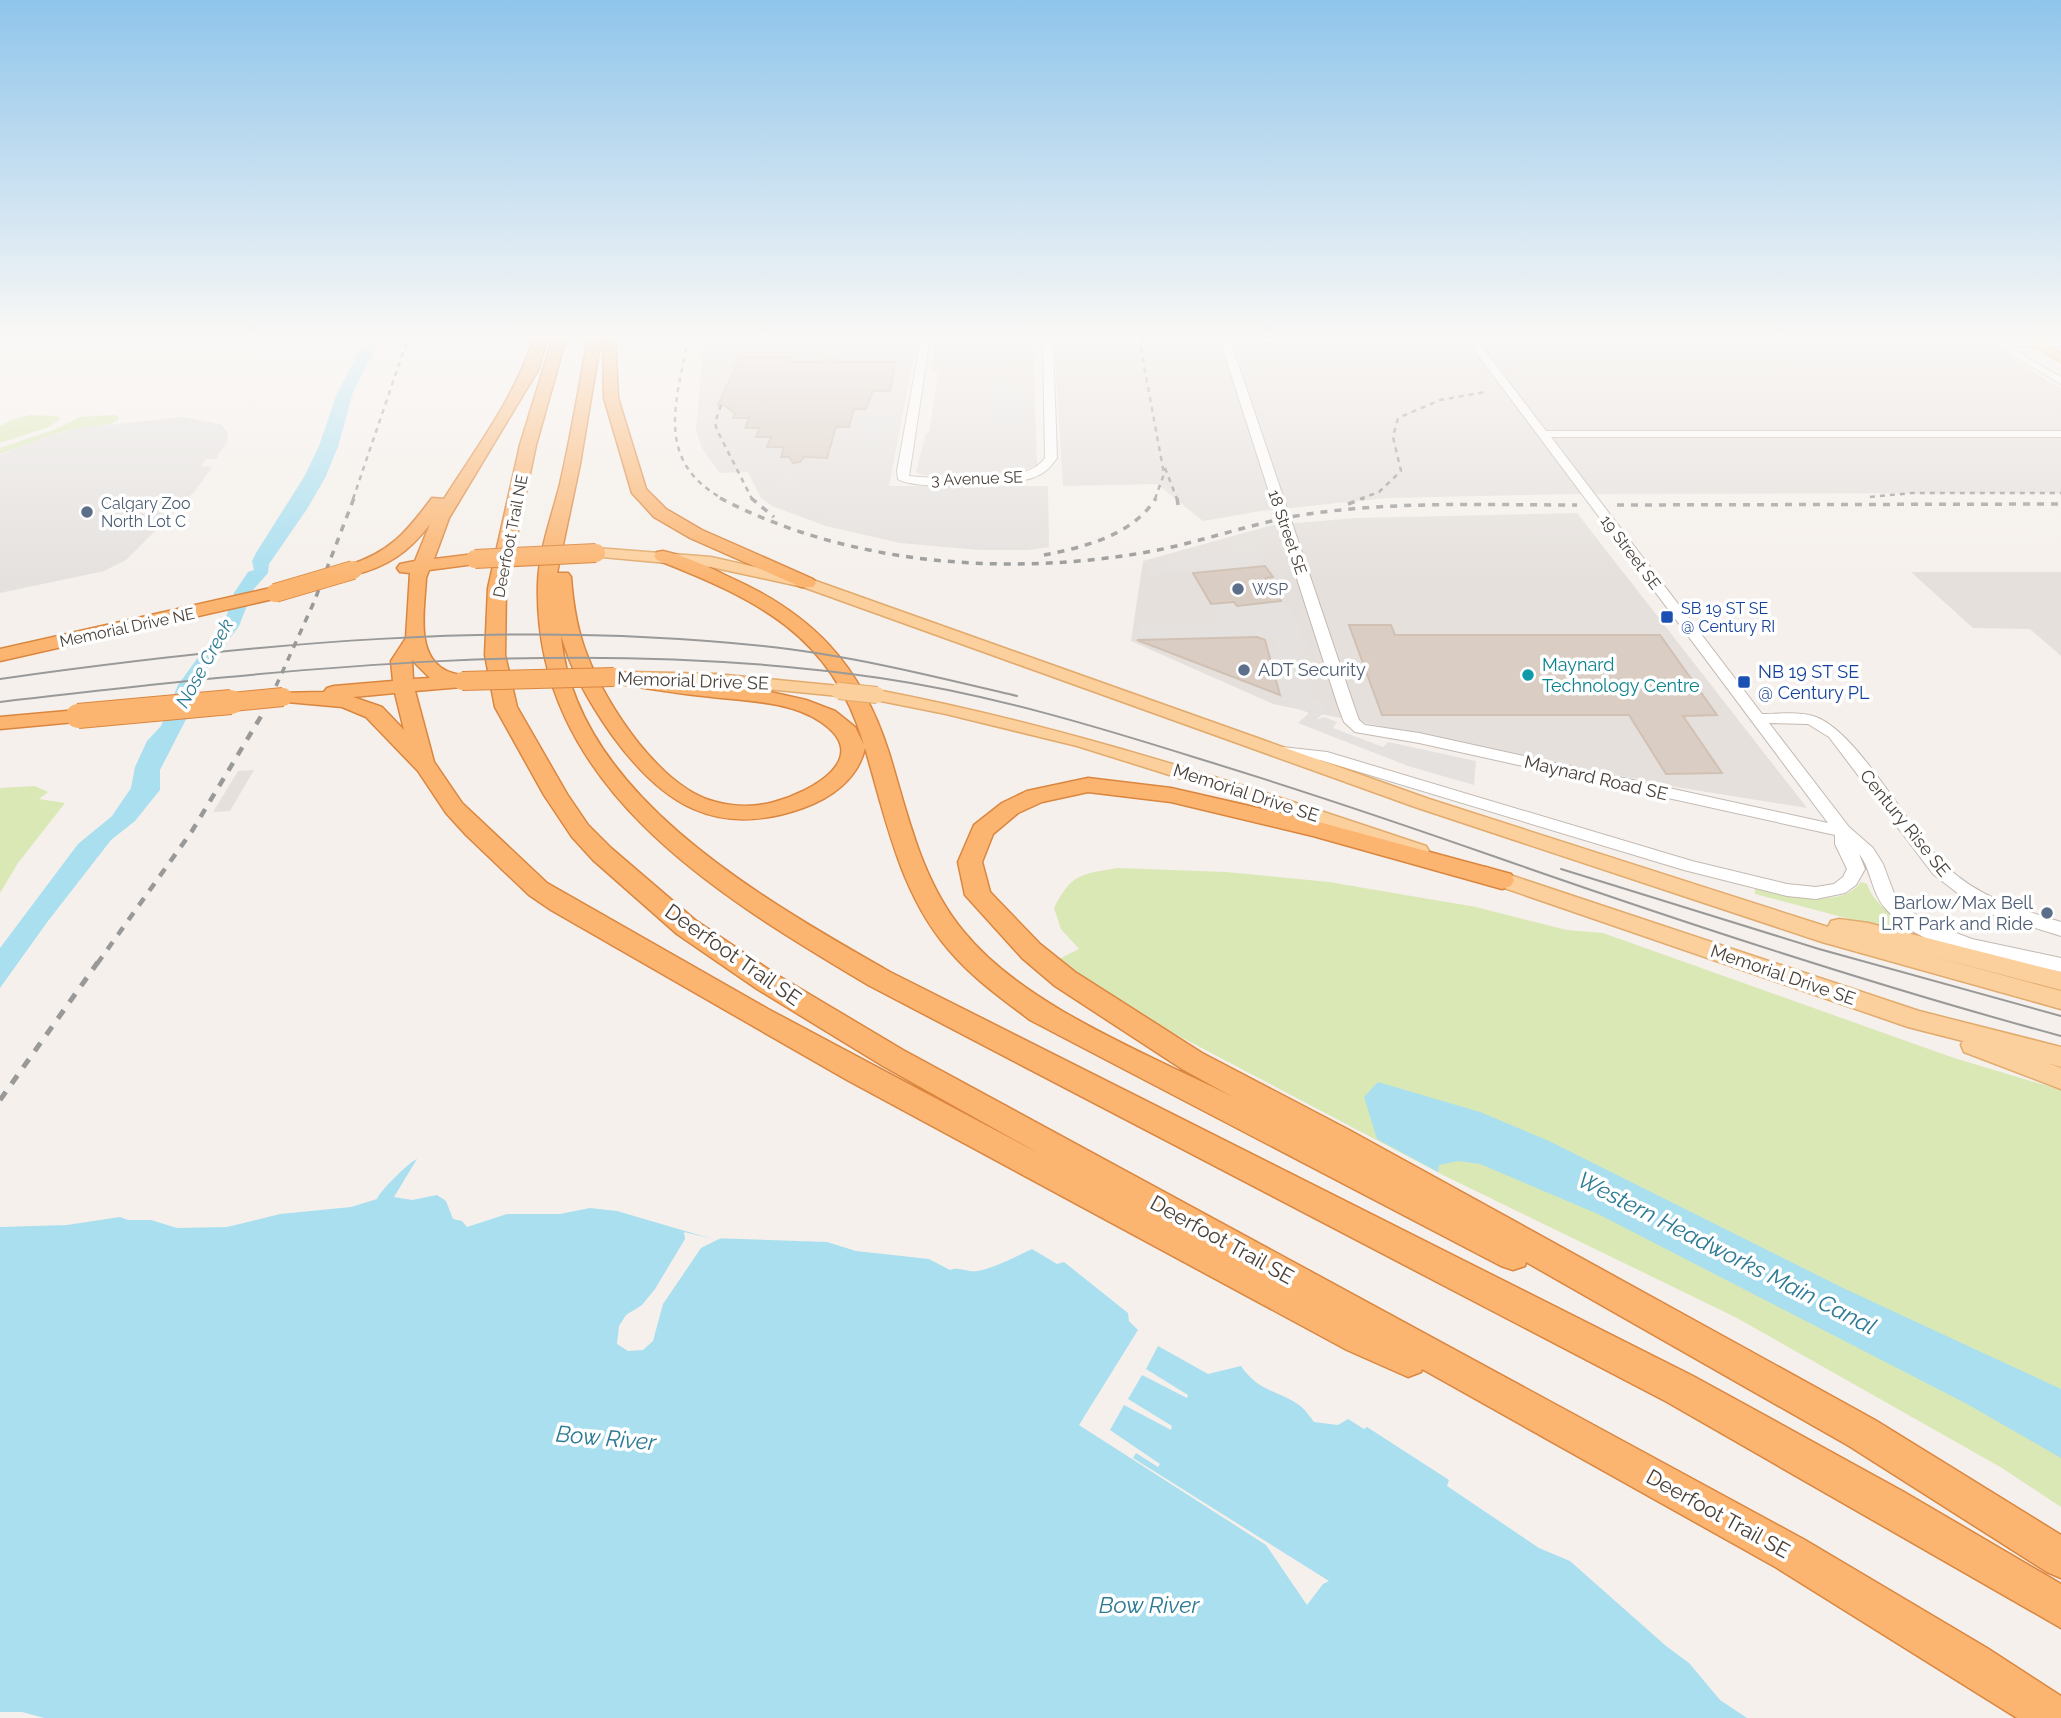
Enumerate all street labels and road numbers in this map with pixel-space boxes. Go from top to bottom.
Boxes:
street label: 3 Avenue SE [931,467,1023,490]
street label: Deerfoot Trail NE [489,473,532,599]
street label: 18 Street SE [1264,487,1311,577]
street label: 19 Street SE [1596,511,1665,593]
street label: Memorial Drive NE [58,604,197,651]
street label: Memorial Drive SE [617,667,769,694]
street label: Maynard Road SE [1522,751,1670,804]
street label: Memorial Drive SE [1171,759,1322,826]
street label: Century Rise SE [1856,765,1955,880]
street label: Deerfoot Trail SE [660,898,806,1011]
street label: Memorial Drive SE [1708,940,1858,1009]
street label: Deerfoot Trail SE [1146,1190,1298,1289]
street label: Deerfoot Trail SE [1642,1464,1794,1563]

